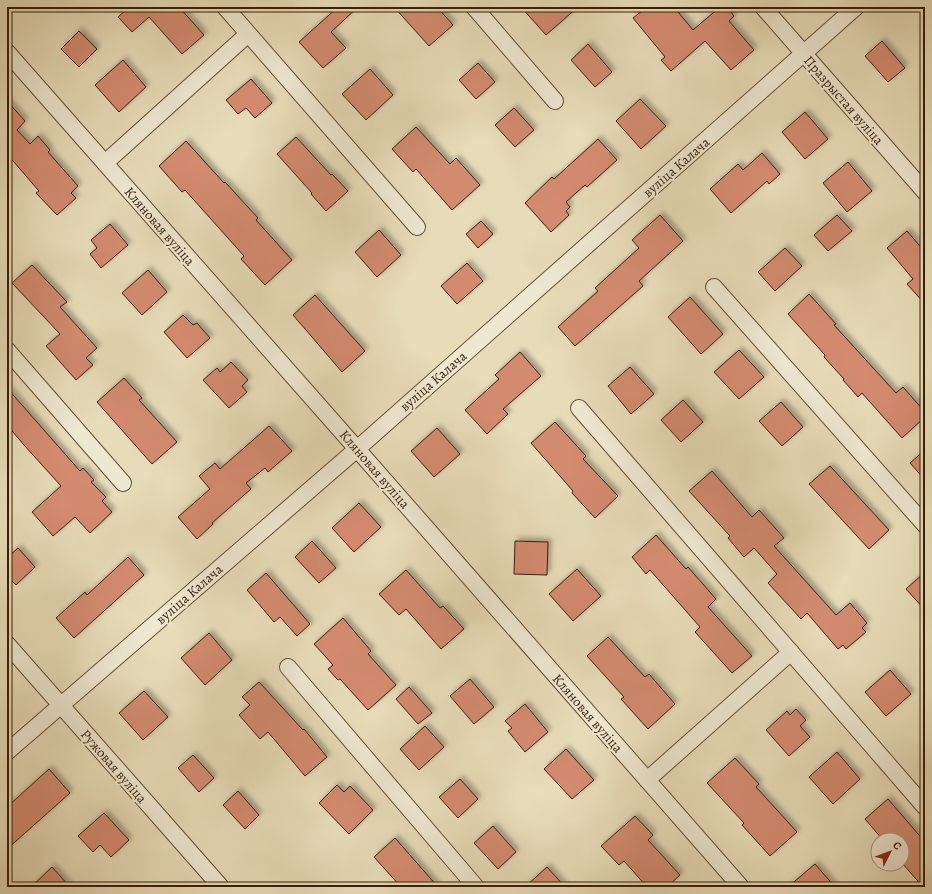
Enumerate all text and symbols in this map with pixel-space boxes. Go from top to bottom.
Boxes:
street label: Празрыстая вуліца [799,52,888,150]
street label: вуліца Калача [639,133,714,202]
street label: Кляновая вуліца [120,183,200,270]
street label: вуліца Калача [396,347,471,416]
street label: Кляновая вуліца [335,426,415,513]
street label: вуліца Калача [152,560,227,629]
street label: Кляновая вуліца [548,670,628,757]
street label: Ружовая вуліца [76,725,151,808]
north arrow [870,832,910,872]
text: С [889,838,905,853]

